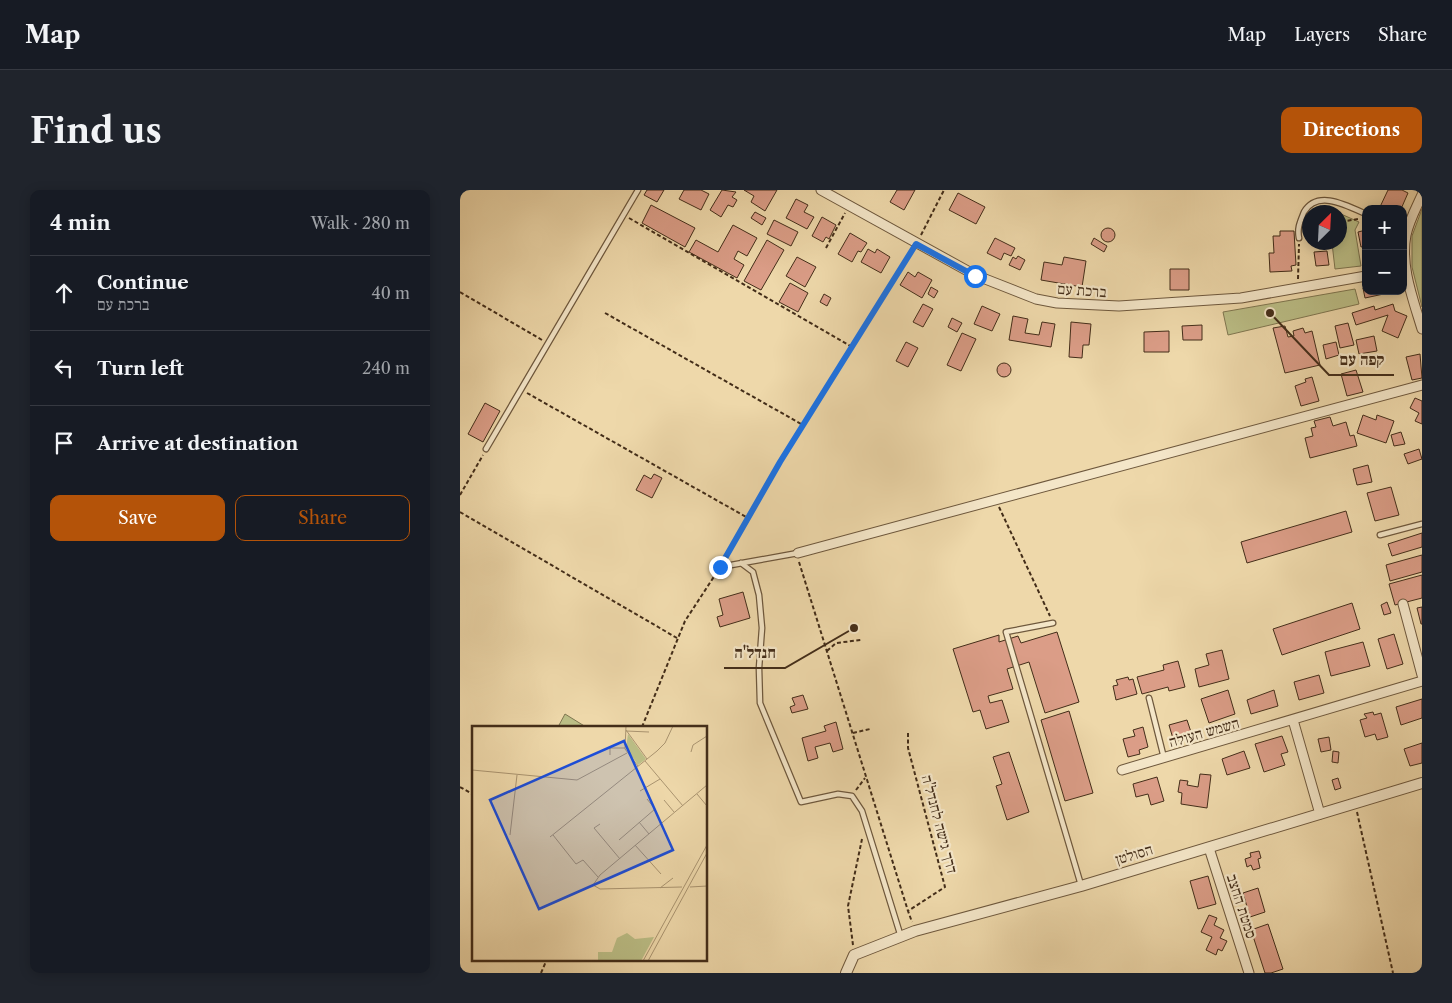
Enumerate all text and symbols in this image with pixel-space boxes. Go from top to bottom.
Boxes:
text: Map [25,20,80,49]
text: Map [1228,24,1266,46]
text: Layers [1294,24,1350,46]
text: Share [1378,24,1427,46]
button: Directions [1281,107,1422,153]
text: Find us [30,109,162,152]
north arrow [1302,205,1347,250]
map controls [1362,205,1407,295]
button: + [1362,205,1407,250]
text: 4 min [50,210,111,235]
text: Walk · 280 m [311,213,410,233]
button: − [1362,250,1407,295]
route start [964,265,987,288]
text: Continue [97,271,189,294]
icon: ahead [50,279,78,307]
street label: ברכת עם [1057,279,1107,301]
text: 40 m [371,283,410,303]
text: ברכת עם [97,294,150,314]
callout: קפה עם [1329,344,1394,375]
text: קפה עם [1339,349,1385,369]
icon: left [50,354,78,382]
text: Turn left [97,357,184,380]
text: 240 m [362,358,410,378]
icon: arrive [50,429,78,457]
text: Arrive at destination [97,432,298,455]
button: Save [50,495,225,541]
button: Share [235,495,410,541]
route end [709,556,732,579]
callout: חנדל'ה [724,637,785,668]
text: חנדל'ה [734,642,776,662]
street label: השמש העולה [1166,713,1242,751]
inset map [472,726,708,960]
street label: דרך גישה לחנדל'ה [918,773,962,876]
street label: הסולטן [1113,839,1155,869]
street label: סמטת החצב [1223,871,1261,941]

